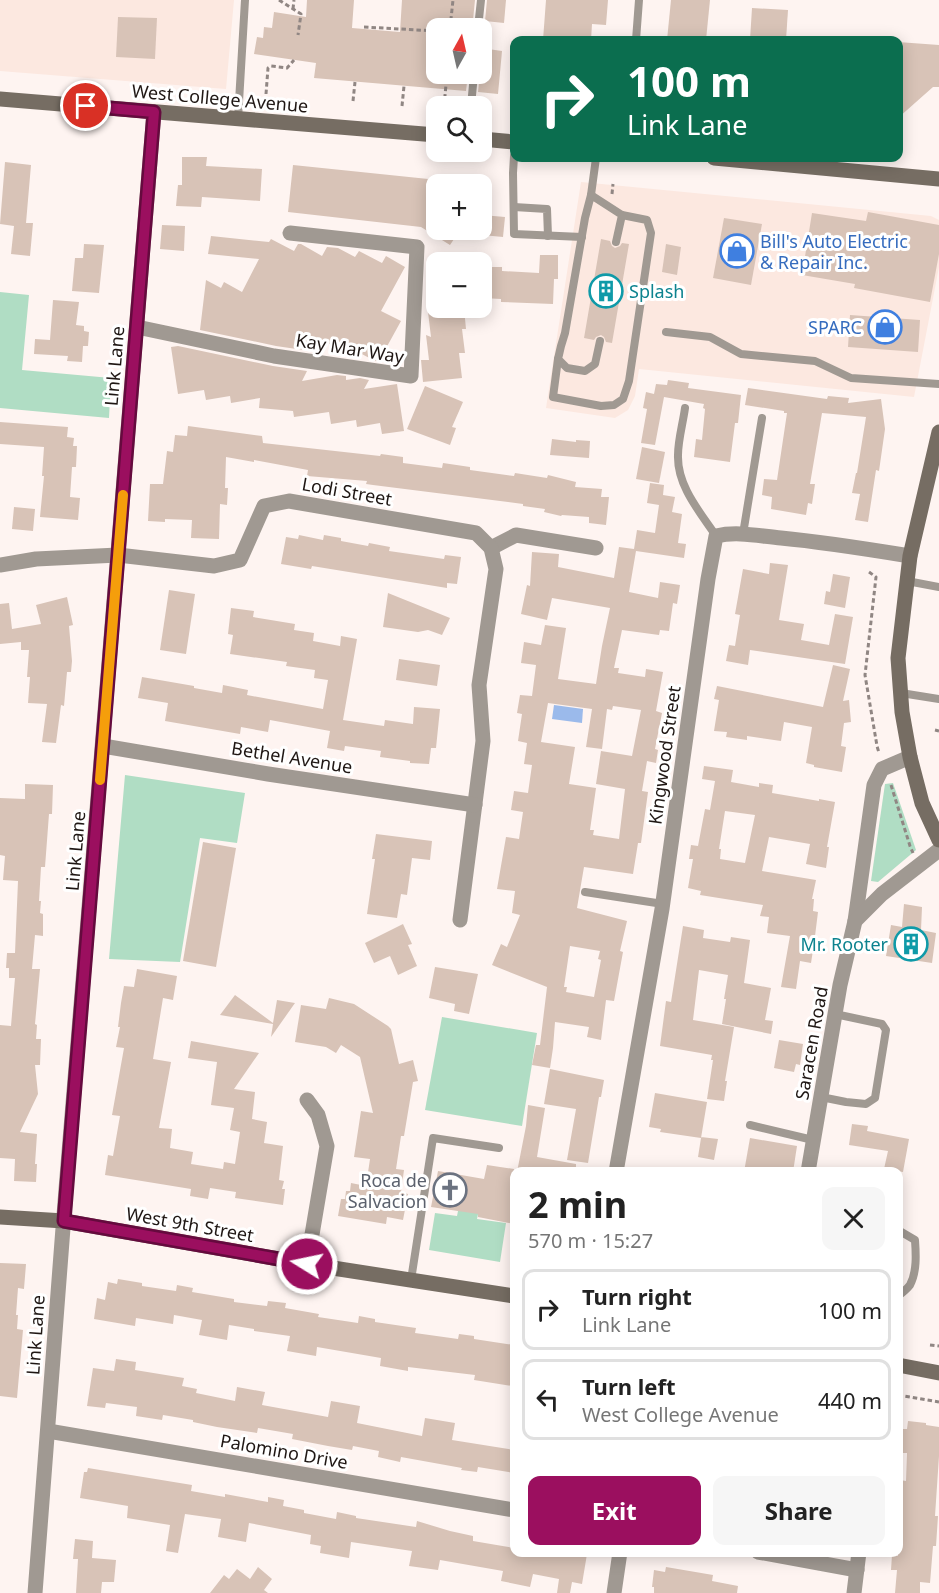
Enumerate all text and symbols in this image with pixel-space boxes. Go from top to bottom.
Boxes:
north arrow [426,18,492,84]
map controls [426,18,492,318]
text: 100 m [627,52,751,109]
icon: right [528,60,606,138]
street label: West College Avenue [131,78,309,118]
pin [60,80,111,131]
icon: arrive [69,89,102,122]
button: search [426,96,492,162]
text: Link Lane [627,106,747,143]
button: + [426,174,492,240]
place label: Bill's Auto Electric & Repair Inc. [760,229,908,274]
shop icon: Bill's Auto Electric & Repair Inc. [719,233,755,269]
button: − [426,252,492,318]
building icon: Splash [588,273,624,309]
place label: Splash [629,279,684,303]
shop icon: SPARC [867,309,903,345]
place label: SPARC [808,315,862,339]
street label: Link Lane [99,325,129,407]
street label: Kay Mar Way [294,328,407,369]
street label: Lodi Street [300,471,394,511]
street label: Kingwood Street [642,684,686,826]
street label: Bethel Avenue [230,736,354,778]
street label: Link Lane [60,810,90,892]
building icon: Mr. Rooter [893,926,929,962]
place label: Mr. Rooter [801,932,889,956]
street label: Saracen Road [789,984,833,1102]
place label: Roca de Salvacion [348,1168,427,1213]
church icon: Roca de Salvacion [432,1172,468,1208]
text: 2 min [528,1180,627,1229]
button: close [822,1187,885,1250]
street label: West 9th Street [124,1201,256,1247]
text: 570 m · 15:27 [528,1227,653,1254]
position arrow [275,1232,339,1296]
text: Turn right [582,1281,692,1311]
icon: right [531,1293,564,1326]
street label: Link Lane [20,1294,50,1376]
text: 100 m [818,1295,882,1325]
text: Link Lane [582,1311,671,1338]
text: Turn left [582,1371,676,1401]
icon: left [531,1383,564,1416]
text: 440 m [818,1385,882,1415]
text: West College Avenue [582,1401,779,1428]
street label: Palomino Drive [218,1428,350,1474]
button: Exit [528,1476,701,1545]
button: Share [713,1476,885,1545]

